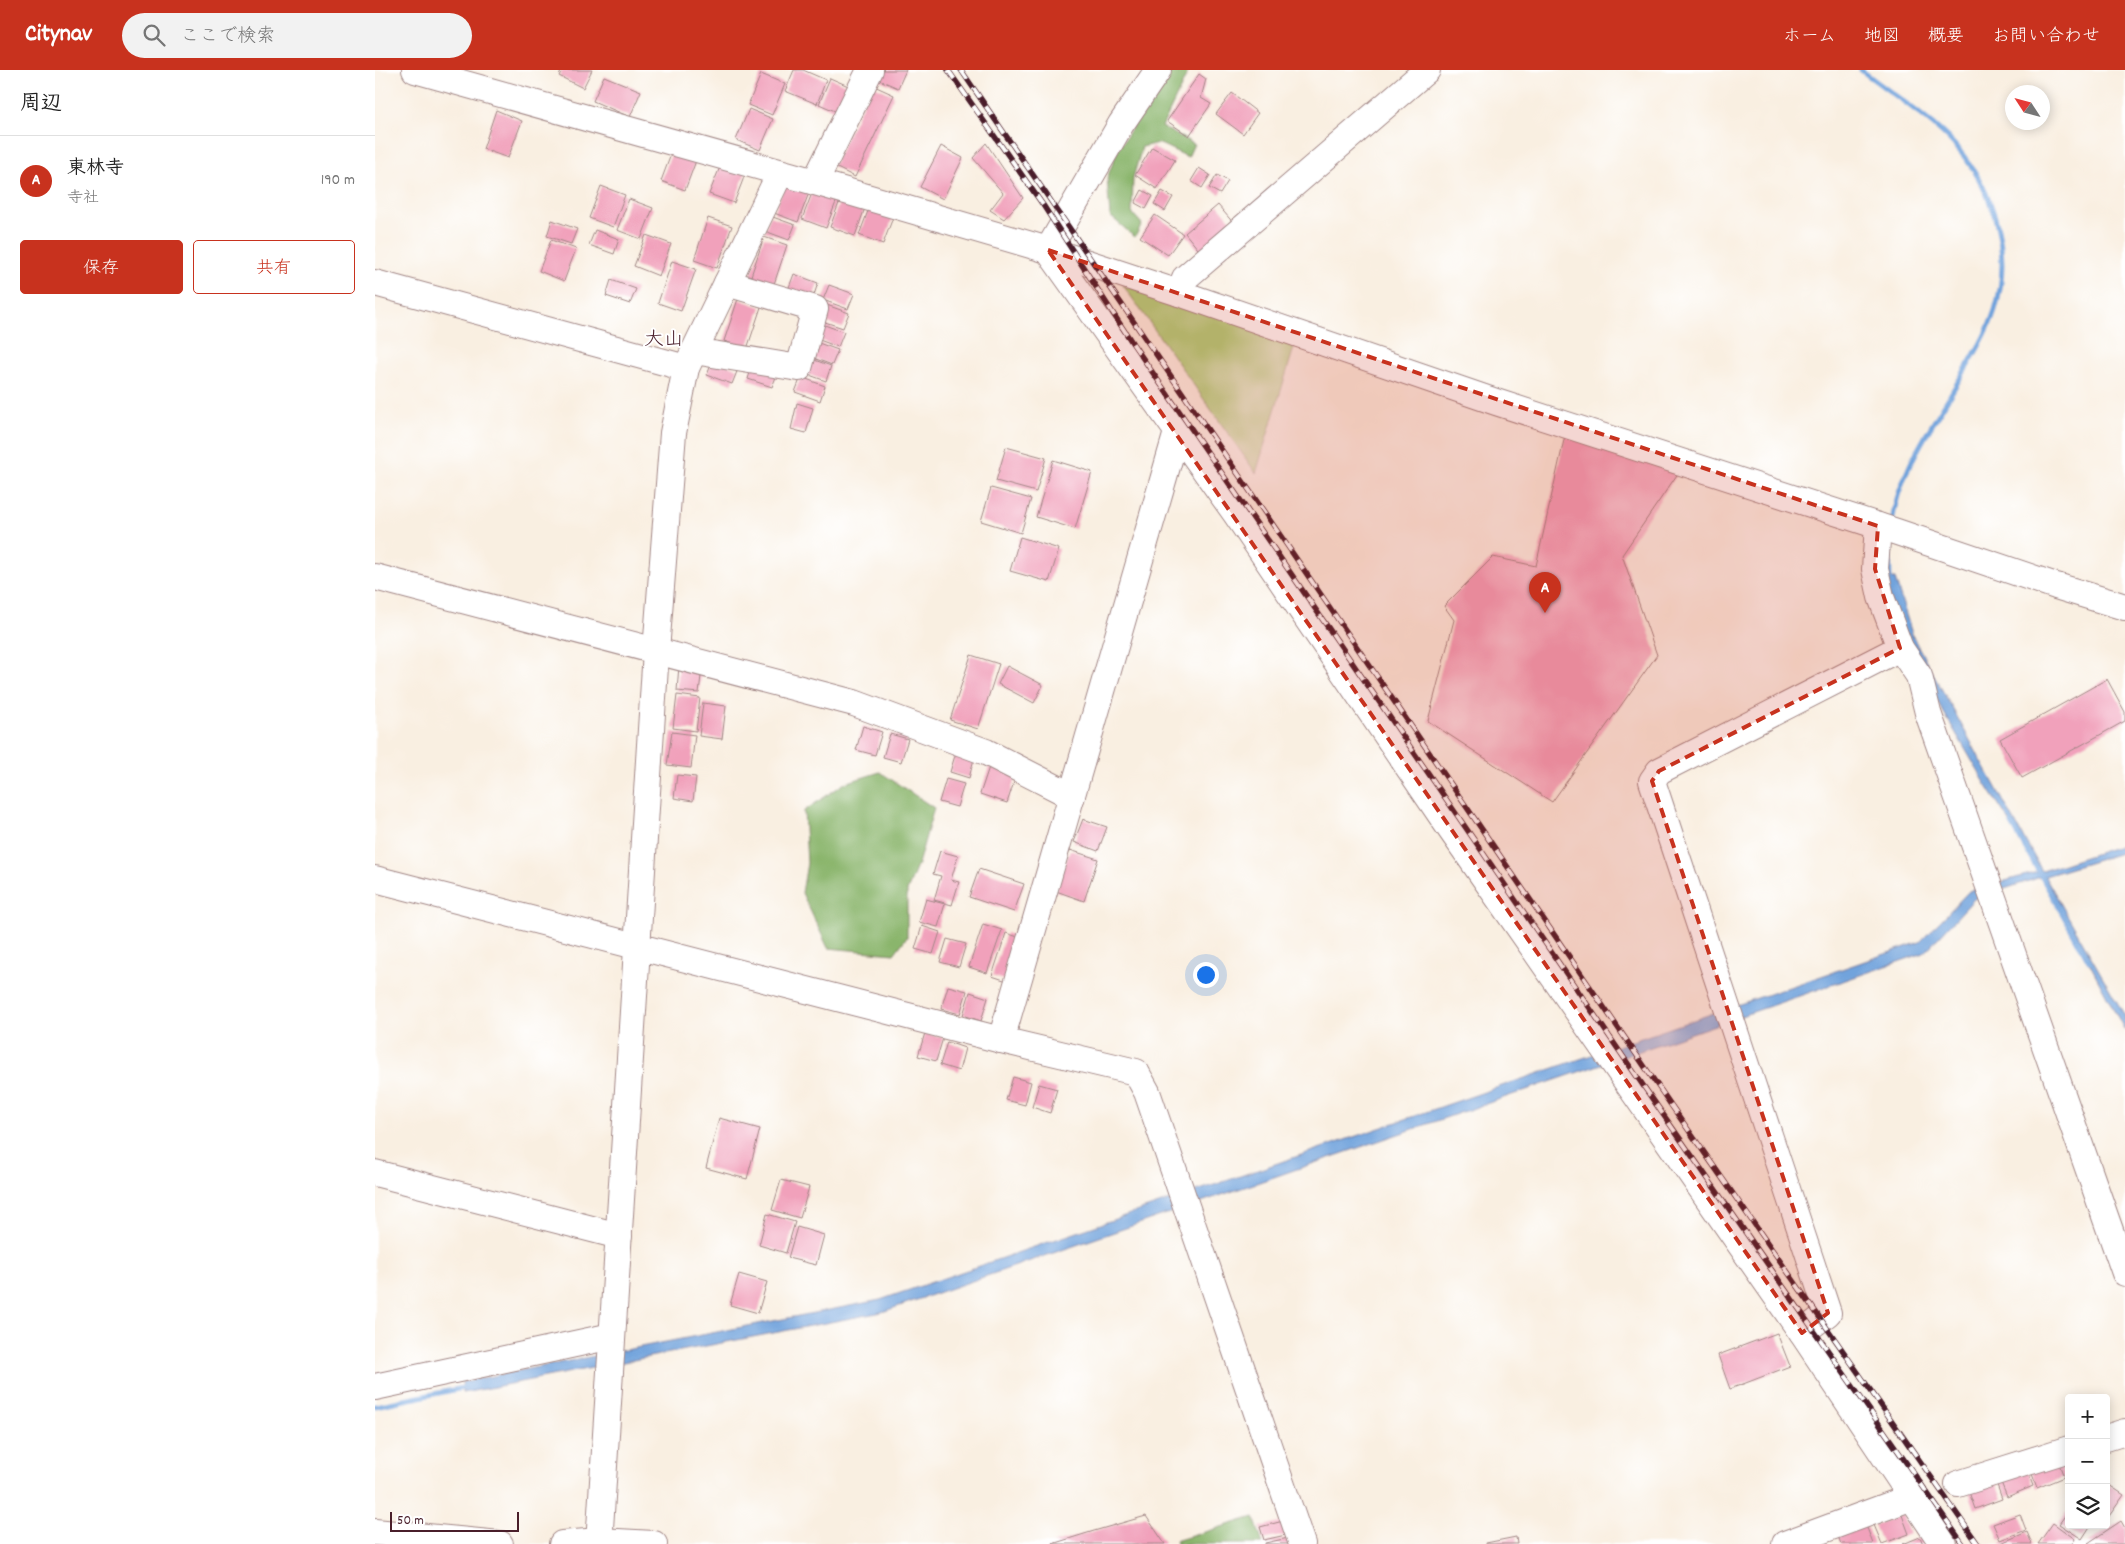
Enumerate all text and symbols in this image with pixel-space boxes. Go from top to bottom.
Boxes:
search box [122,13,472,58]
text: Citynav [25,18,92,52]
icon: search [140,21,168,49]
text: ここで検索 [180,24,275,51]
text: ホーム [1783,25,1836,50]
text: 地図 [1864,25,1900,50]
text: 概要 [1928,25,1964,50]
text: お問い合わせ [1992,25,2100,50]
north arrow [2005,85,2050,130]
text: 周辺 [20,90,62,120]
text: 東林寺 [67,156,124,183]
text: A [32,169,40,192]
text: 190 m [321,169,355,192]
text: 寺社 [67,187,99,210]
button: 保存 [20,240,183,294]
button: 共有 [193,240,355,294]
district label: 大山 [644,327,684,355]
pin: A [1529,572,1561,613]
your location [1193,962,1219,988]
map controls [2065,1394,2110,1529]
button: + [2065,1394,2110,1439]
button: − [2065,1439,2110,1484]
button: layers [2065,1484,2110,1529]
scale bar [390,1509,519,1532]
text: 50 m [397,1511,424,1531]

